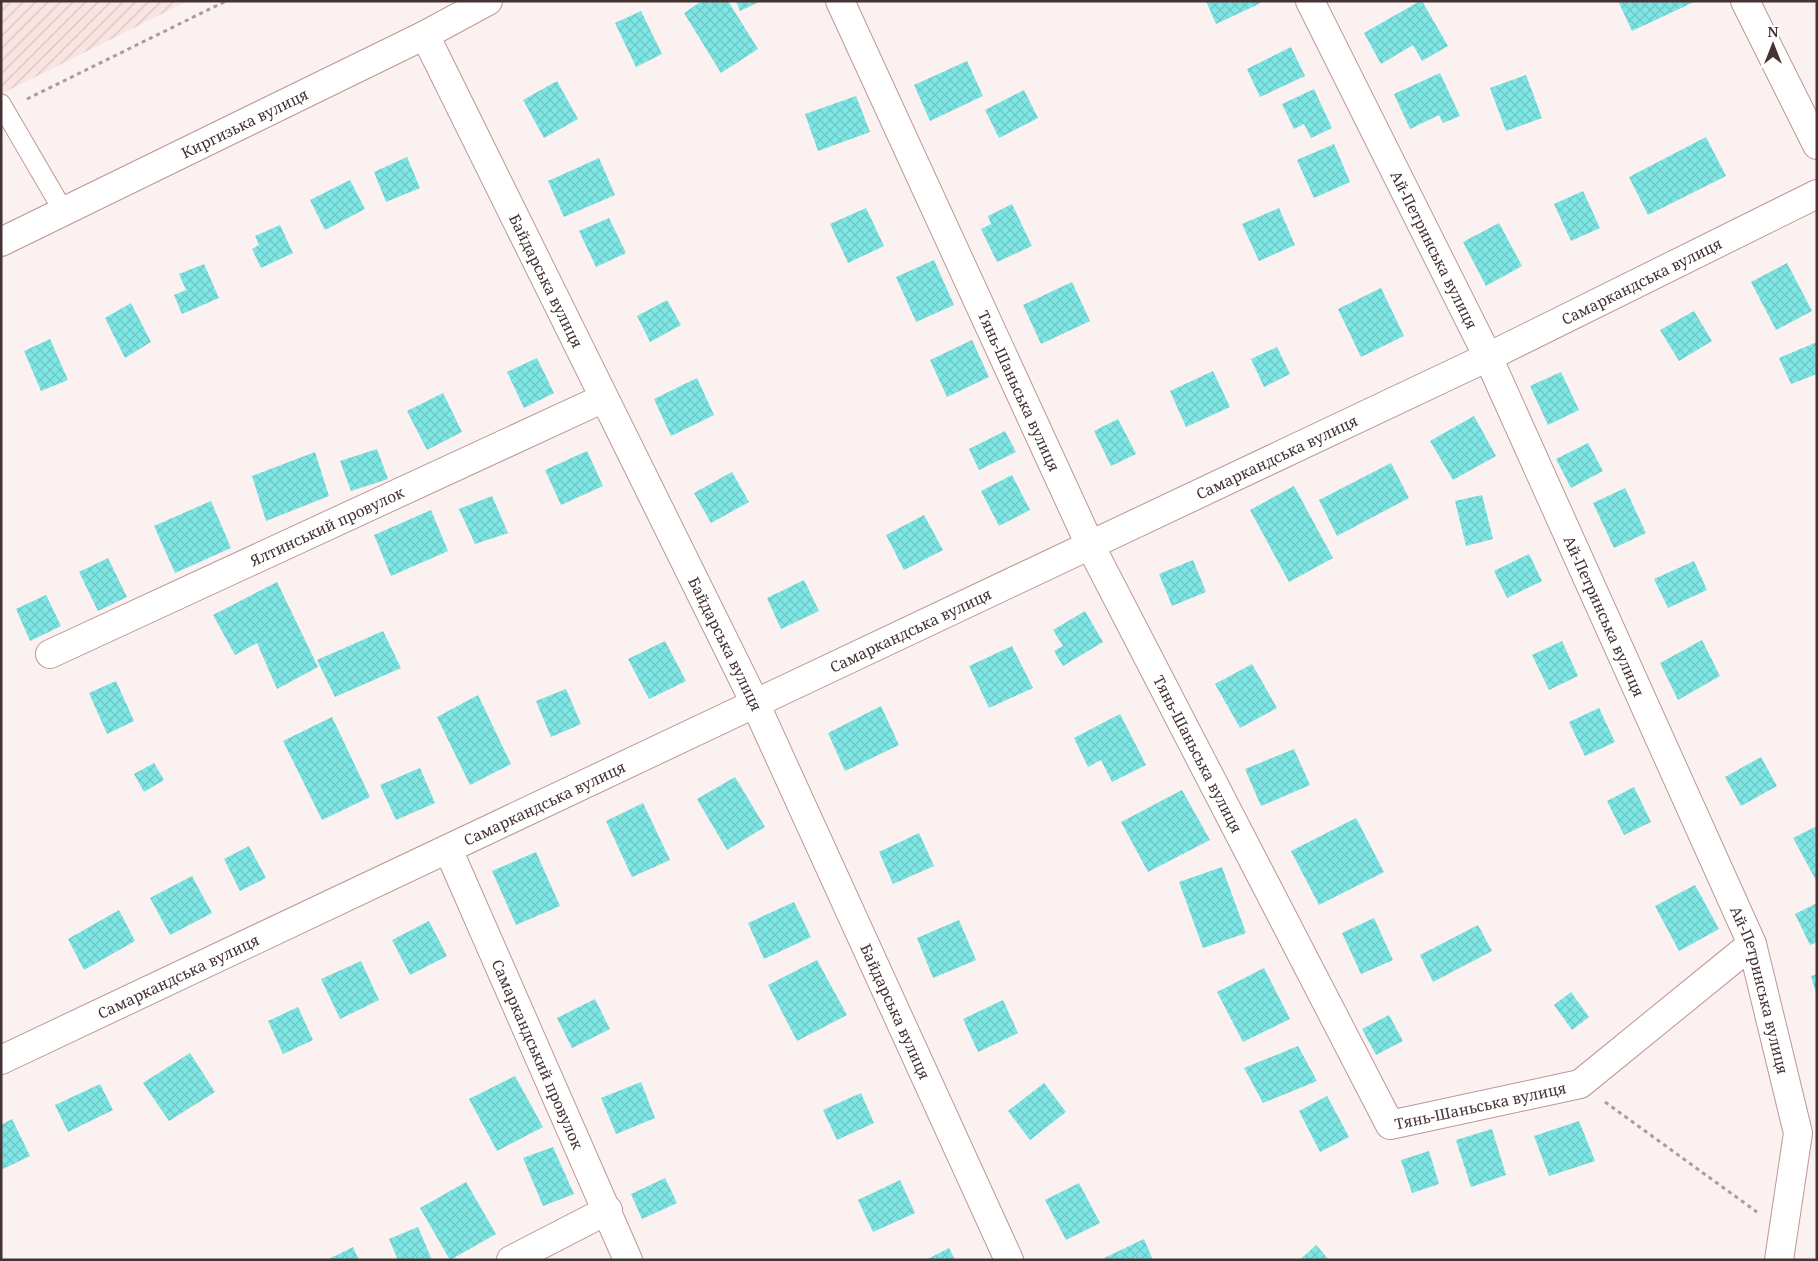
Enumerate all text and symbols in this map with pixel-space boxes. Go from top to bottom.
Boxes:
north arrow [1748,20,1798,70]
text: N [1767,22,1779,41]
street label: Киргизька вулиця [178,84,311,163]
street label: Ай-Петринська вулиця [1386,167,1482,332]
street label: Байдарська вулиця [505,210,588,351]
street label: Самаркандська вулиця [1558,233,1725,329]
street label: Тянь-Шаньська вулиця [974,307,1065,474]
street label: Самаркандська вулиця [1193,410,1361,504]
street label: Ялтинський провулок [246,482,407,571]
street label: Ай-Петринська вулиця [1560,532,1649,700]
street label: Байдарська вулиця [684,573,767,714]
street label: Самаркандська вулиця [826,583,995,677]
street label: Тянь-Шаньська вулиця [1149,672,1247,836]
street label: Самаркандська вулиця [460,756,628,850]
street label: Ай-Петринська вулиця [1726,903,1793,1076]
street label: Самаркандська вулиця [94,929,262,1023]
street label: Байдарська вулиця [856,940,935,1082]
street label: Самаркандський провулок [488,956,588,1152]
street label: Тянь-Шаньська вулиця [1393,1077,1568,1134]

